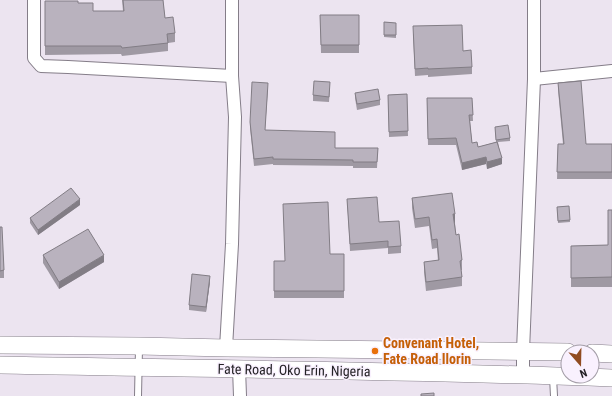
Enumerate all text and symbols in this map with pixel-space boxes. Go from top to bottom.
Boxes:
place label: Convenant Hotel, Fate Road Ilorin [383,335,479,367]
north arrow [560,344,600,384]
marker: Convenant Hotel, Fate Road Ilorin [370,346,380,356]
street label: Fate Road, Oko Erin, Nigeria [217,361,371,379]
text: N [578,366,589,380]

